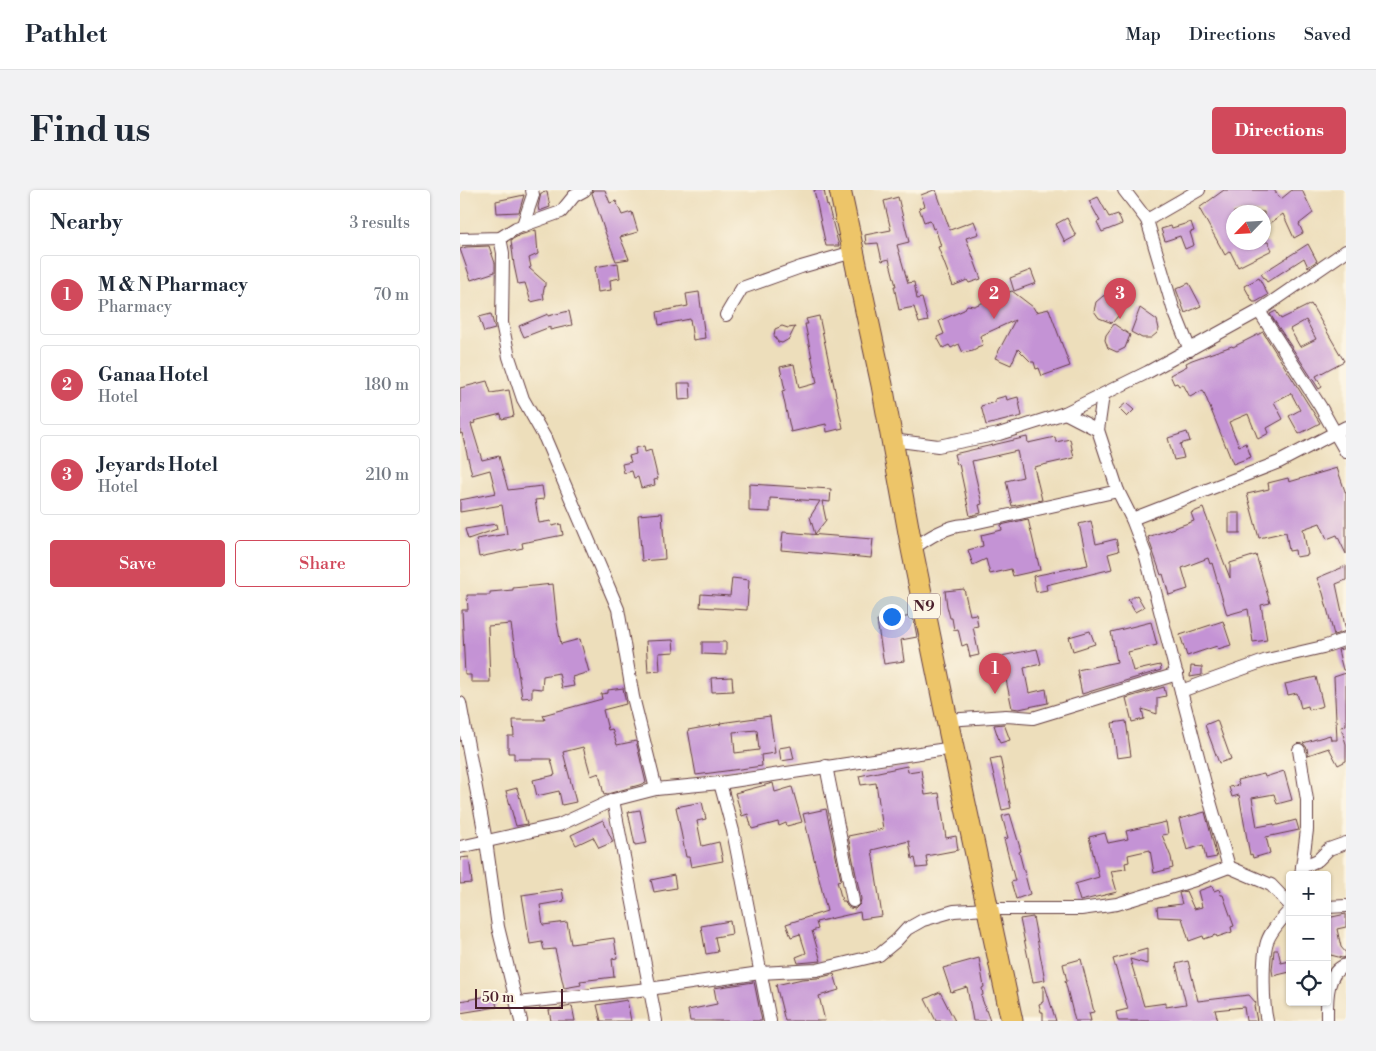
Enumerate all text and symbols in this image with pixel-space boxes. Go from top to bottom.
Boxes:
text: Pathlet [25,20,107,50]
text: Map [1125,23,1161,46]
text: Directions [1189,23,1276,46]
text: Saved [1304,23,1351,46]
button: Directions [1212,107,1346,154]
text: Find us [30,109,150,152]
north arrow [1226,205,1271,250]
text: Nearby [50,210,123,236]
text: 3 results [349,213,410,233]
text: M & N Pharmacy [98,273,248,297]
pin: 2 [978,278,1010,319]
pin: 3 [1104,278,1136,319]
text: 1 [63,285,71,305]
text: 70 m [373,285,409,305]
text: Pharmacy [98,297,172,317]
text: Ganaa Hotel [98,363,208,387]
text: 2 [62,375,72,395]
text: 180 m [365,375,409,395]
text: Hotel [98,387,138,407]
text: Jeyards Hotel [98,453,218,477]
text: 3 [62,465,72,485]
text: 210 m [365,465,409,485]
text: Hotel [98,477,138,497]
button: Save [50,540,225,587]
button: Share [235,540,410,587]
road number: N9 [908,594,940,618]
your location [879,604,905,630]
pin: 1 [979,653,1011,694]
map controls [1286,871,1331,1006]
button: + [1286,871,1331,916]
button: − [1286,916,1331,961]
button: locate [1286,961,1331,1006]
scale bar [475,986,562,1009]
text: 50 m [482,989,514,1007]

